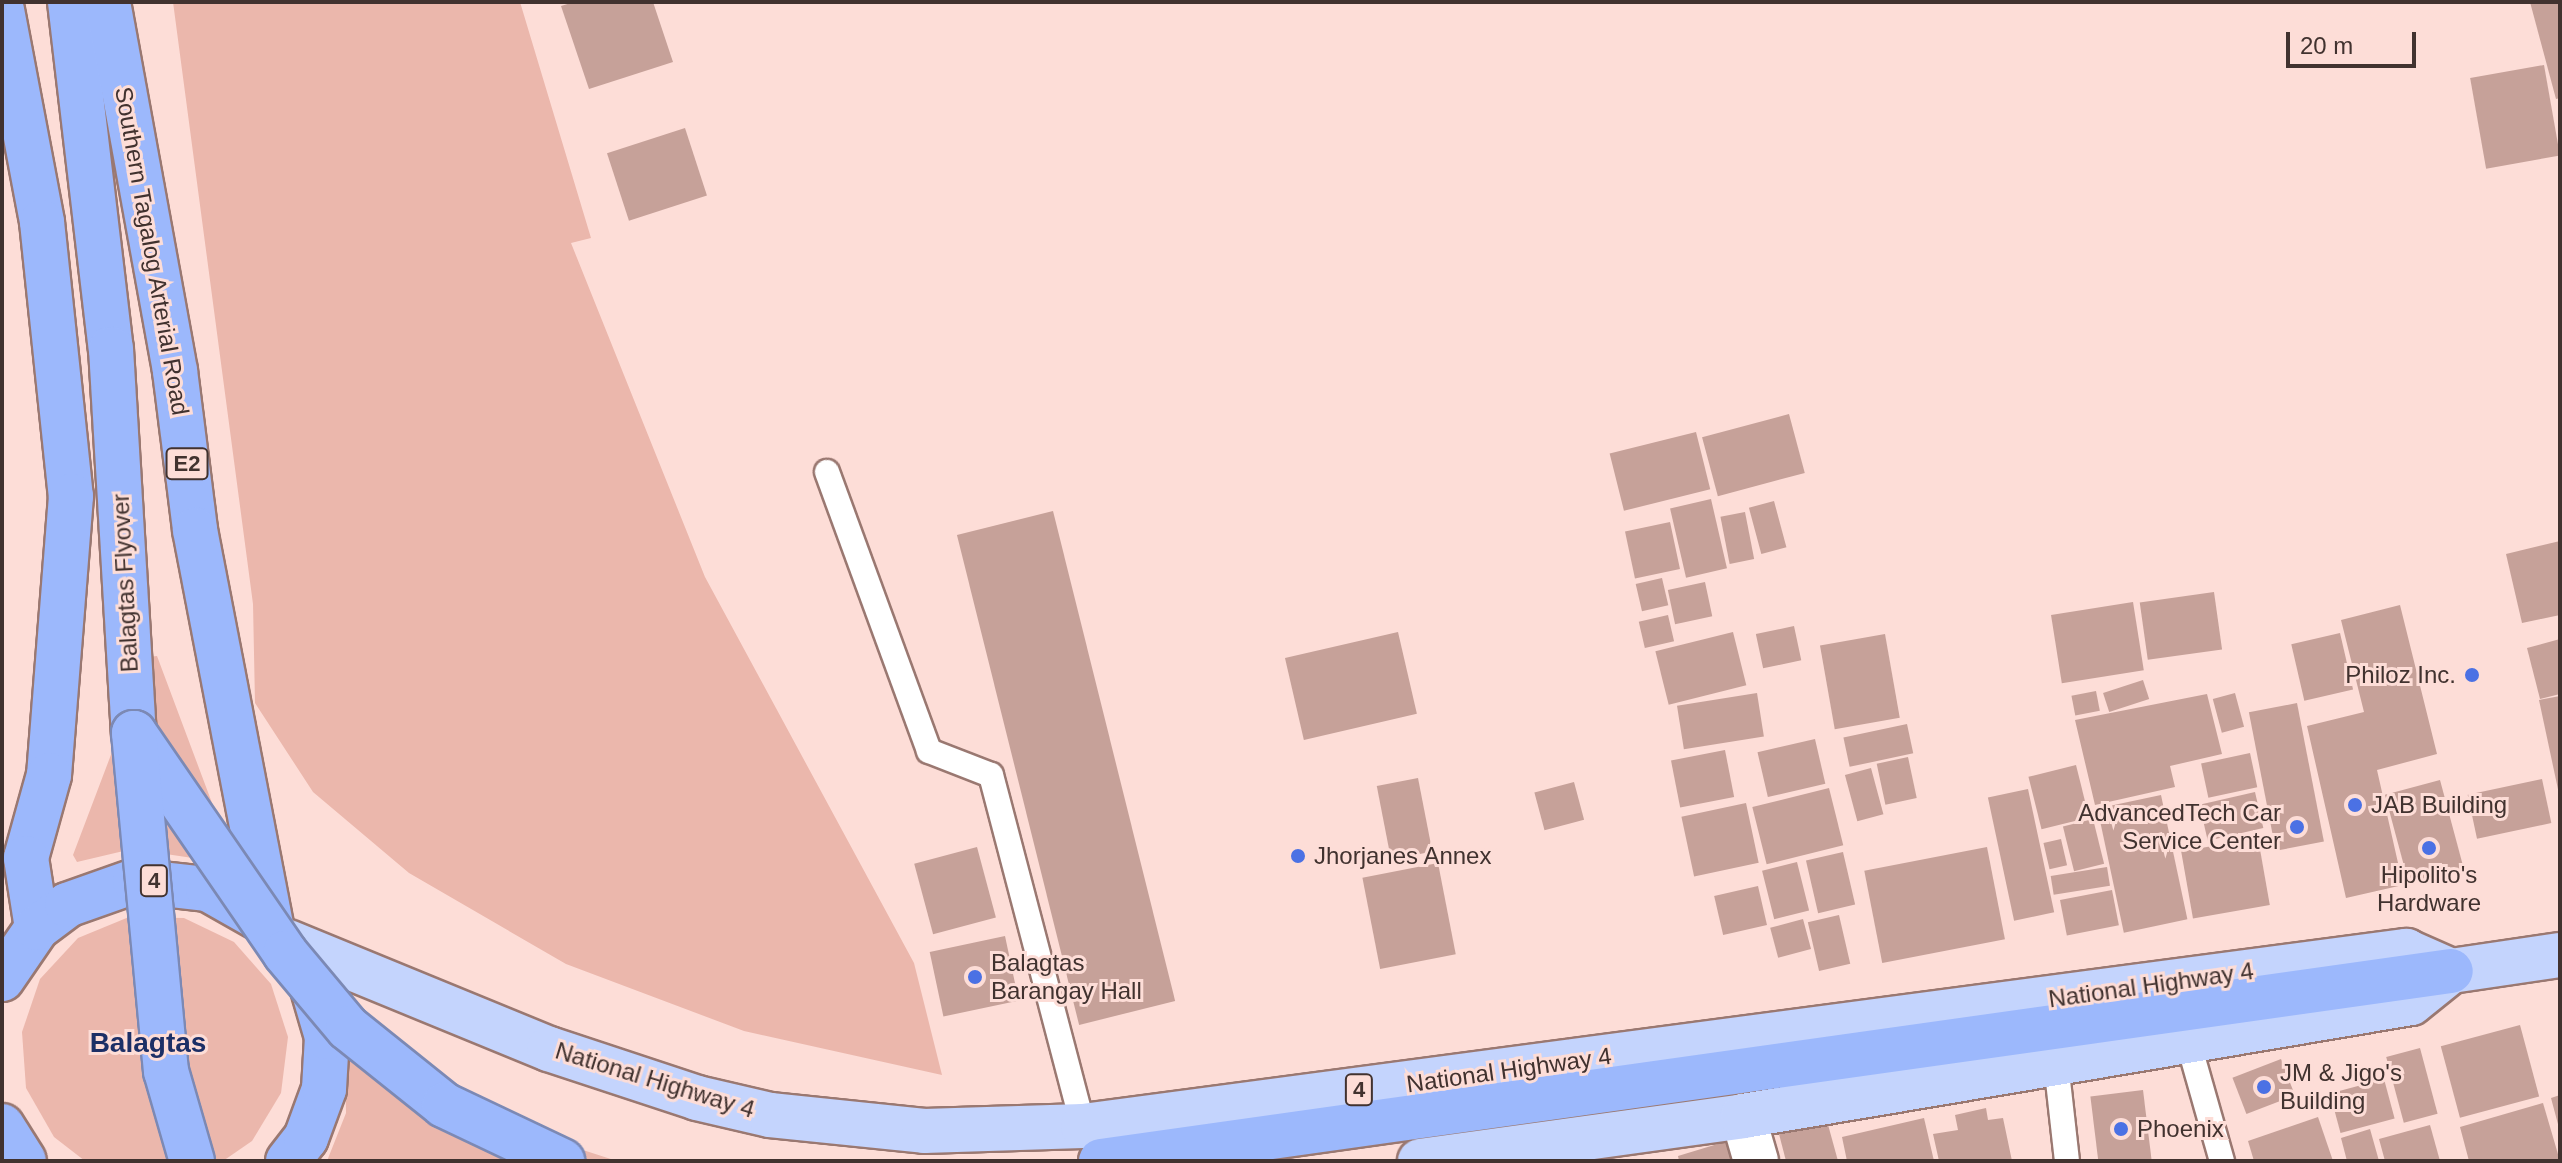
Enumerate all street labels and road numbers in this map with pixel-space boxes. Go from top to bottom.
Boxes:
street label: Southern Tagalog Arterial Road [109,84,195,418]
road number: E2 [165,446,209,482]
street label: Balagtas Flyover [106,493,144,673]
road number: 4 [138,863,170,899]
street label: National Highway 4 [2047,956,2255,1014]
street label: National Highway 4 [552,1036,758,1124]
street label: National Highway 4 [1405,1041,1613,1099]
road number: 4 [1343,1072,1375,1108]

